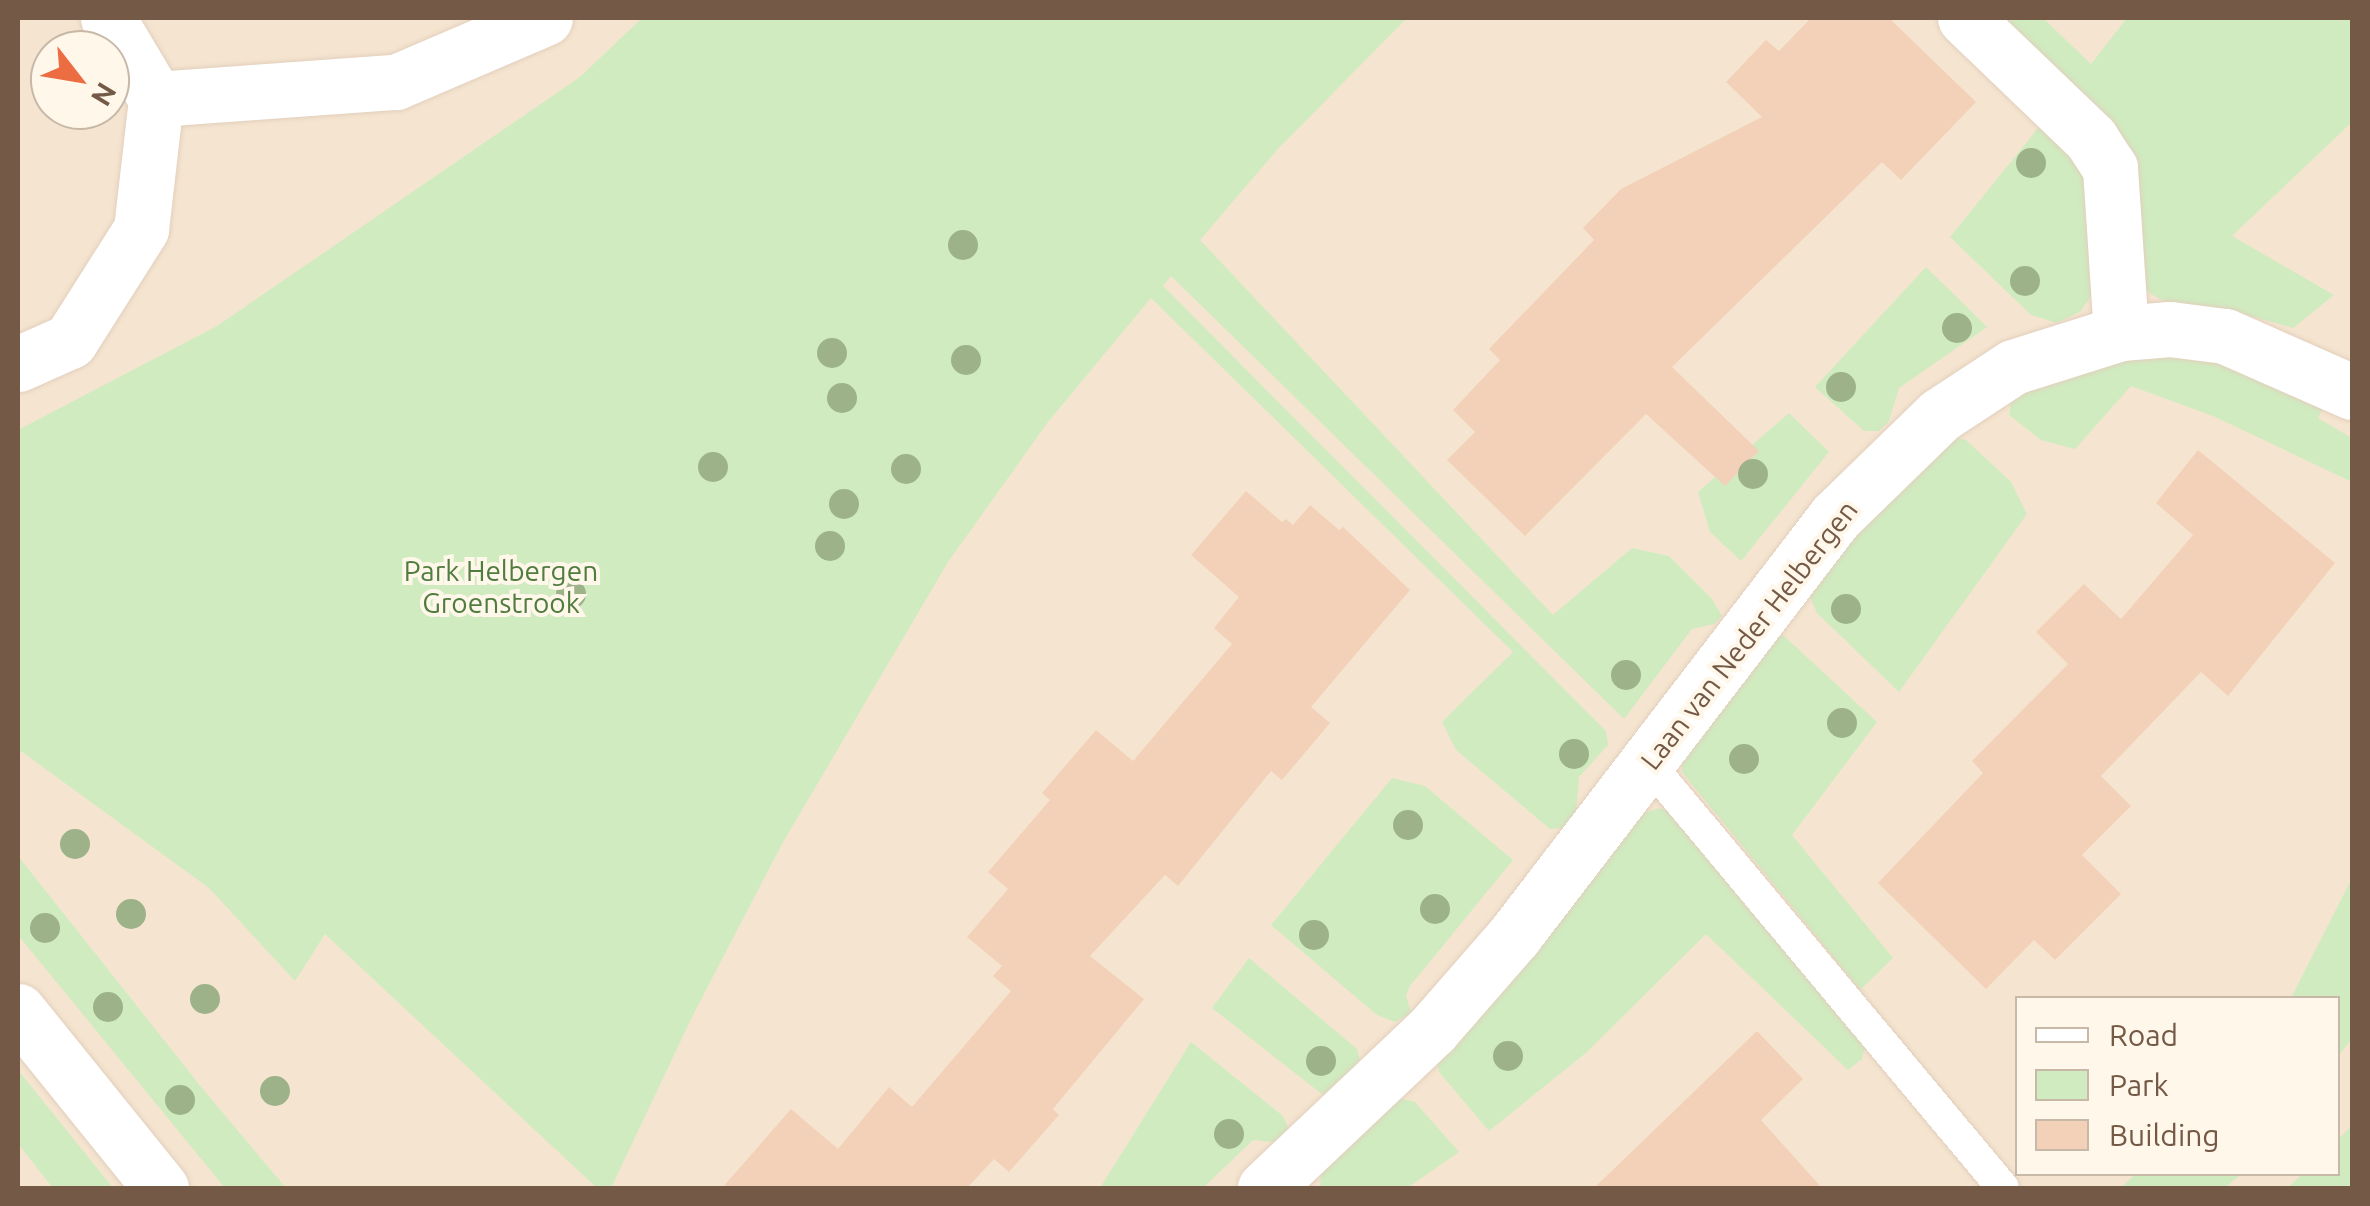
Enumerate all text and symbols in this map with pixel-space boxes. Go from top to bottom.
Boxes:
north arrow [30,30,130,130]
text: N [86,78,123,112]
street label: Laan van Neder Helbergen [1633,494,1865,776]
park label: Park Helbergen Groenstrook [404,554,598,620]
legend [2015,996,2340,1176]
text: Road [2109,1018,2178,1052]
text: Park [2109,1068,2169,1102]
text: Building [2109,1118,2220,1152]

